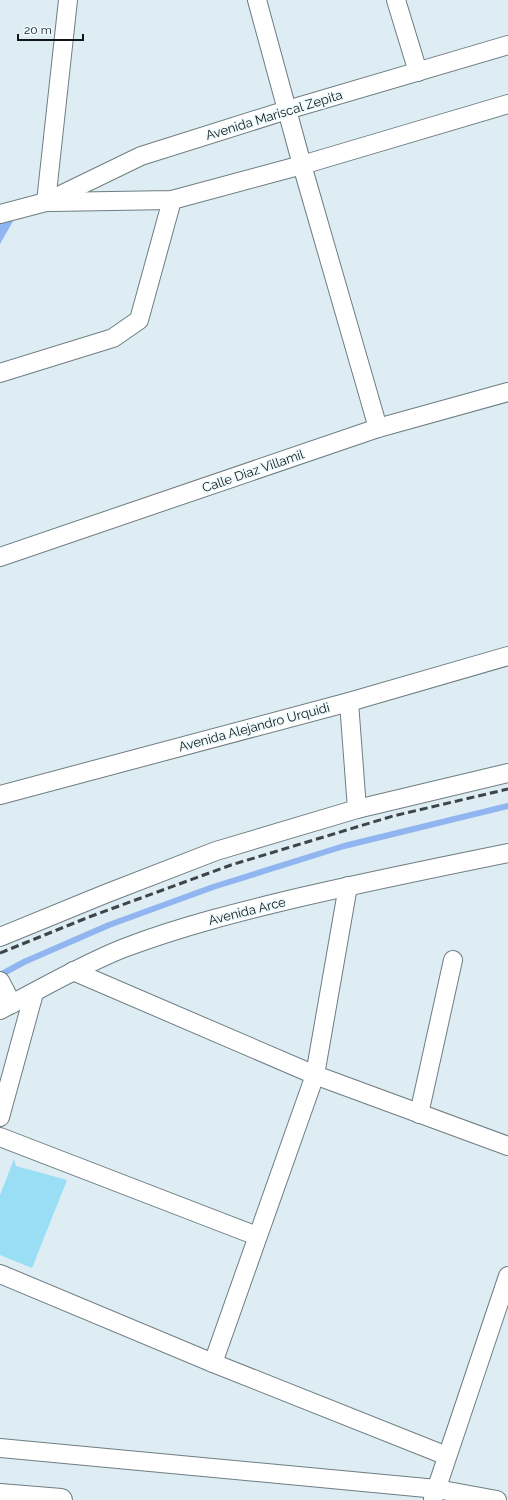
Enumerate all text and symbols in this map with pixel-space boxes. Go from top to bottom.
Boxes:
scale bar [18,16,83,42]
text: 20 m [24,23,52,37]
street label: Avenida Mariscal Zepita [204,87,344,143]
street label: Calle Diaz Villamil [200,446,306,495]
street label: Avenida Alejandro Urquidi [177,700,331,754]
street label: Avenida Arce [207,894,288,928]

